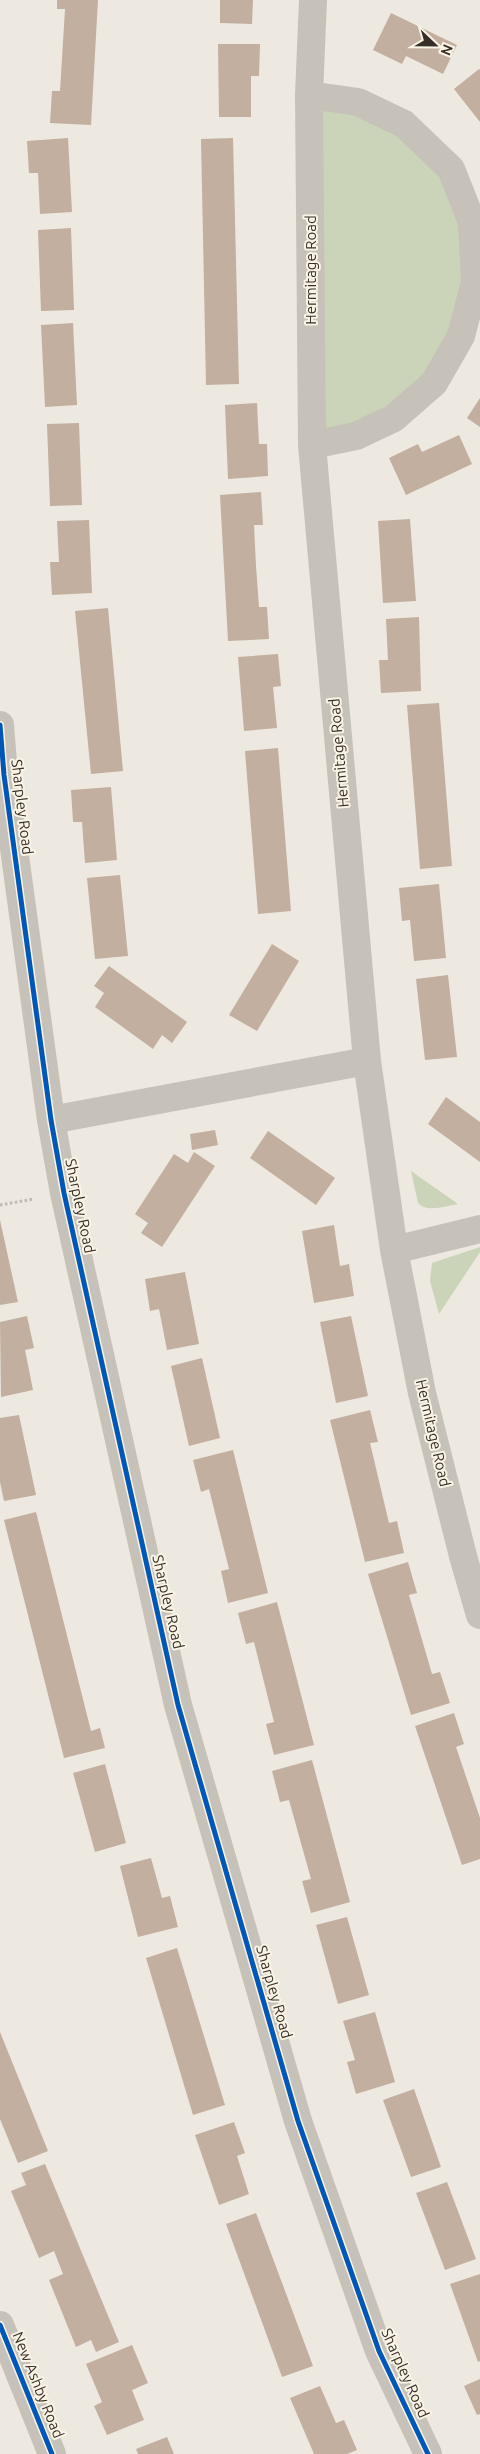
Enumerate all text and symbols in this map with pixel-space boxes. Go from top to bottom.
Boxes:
north arrow [410,20,460,70]
text: N [438,42,456,58]
street label: Hermitage Road [302,215,319,325]
street label: Hermitage Road [325,698,352,808]
street label: Sharpley Road [8,758,37,856]
street label: Sharpley Road [62,1157,99,1255]
street label: Hermitage Road [413,1378,454,1488]
street label: Sharpley Road [149,1553,188,1651]
street label: Sharpley Road [253,1943,296,2040]
street label: Sharpley Road [378,2325,433,2420]
street label: New Ashby Road [9,2329,68,2440]

